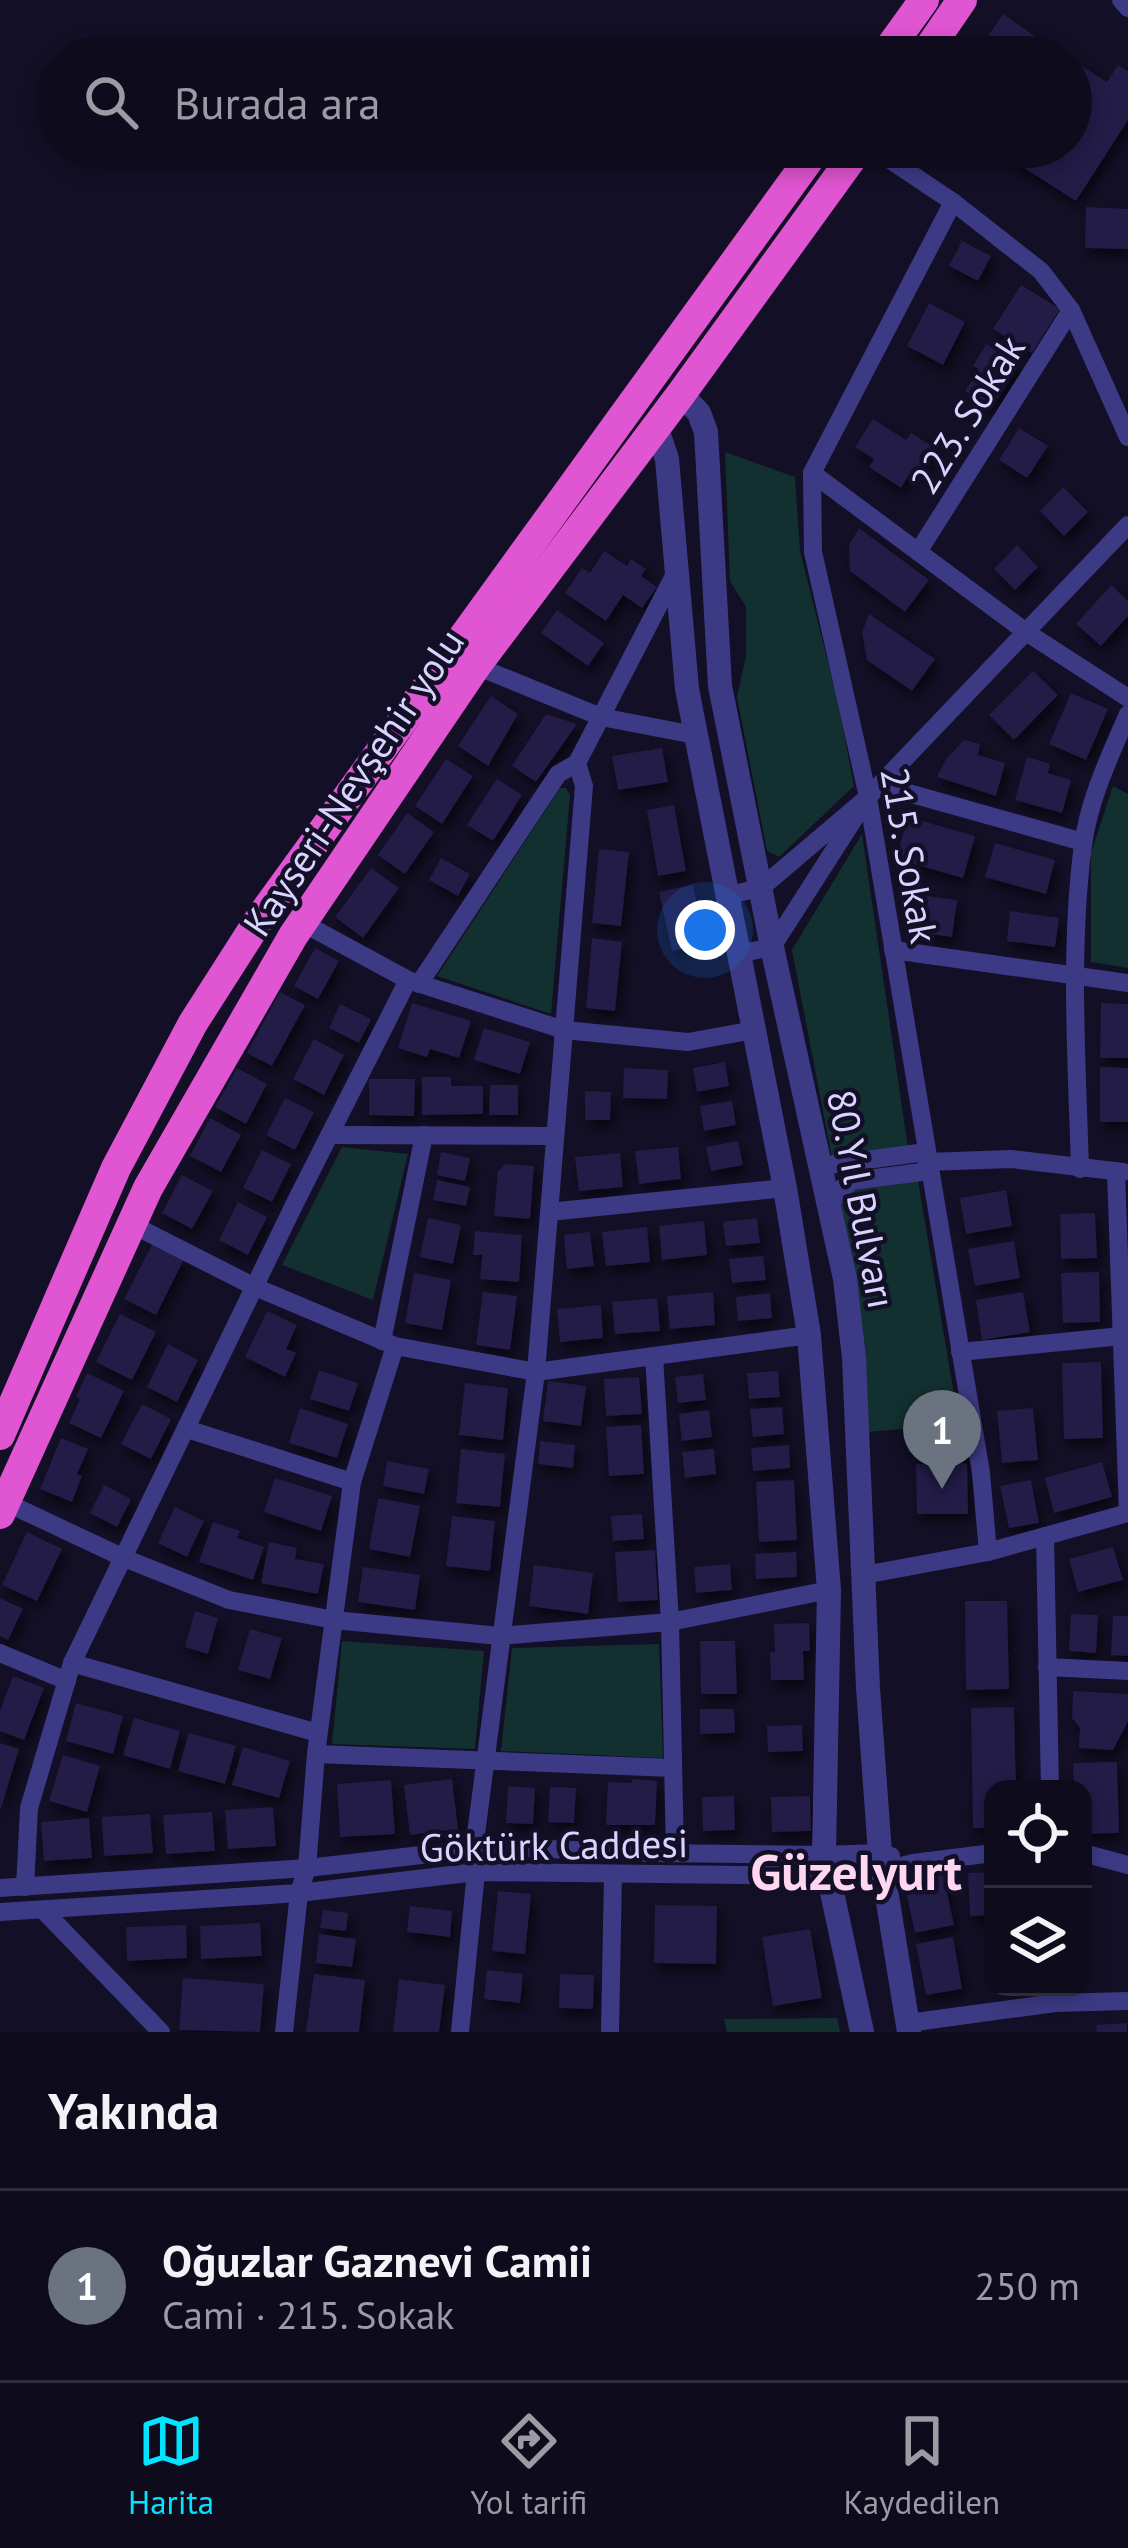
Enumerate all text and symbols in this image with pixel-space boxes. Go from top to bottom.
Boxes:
search box [36,36,1092,168]
icon: search [78,69,144,135]
text: Burada ara [174,73,381,131]
street label: 223. Sokak [898,325,1036,503]
street label: Kayseri-Nevşehir yolu [231,618,475,946]
street label: 215. Sokak [869,763,951,947]
your location [675,900,735,960]
street label: 80.Yıl Bulvarı [816,1085,908,1313]
pin: 1 [903,1390,981,1489]
map controls [984,1780,1092,1996]
button: locate [984,1780,1092,1888]
street label: Göktürk Caddesi [419,1817,689,1873]
district label: Güzelyurt [750,1838,962,1904]
button: layers [984,1888,1092,1996]
text: Yakında [48,2077,219,2143]
text: Oğuzlar Gaznevi Camii [162,2231,592,2289]
text: 1 [76,2260,98,2311]
text: 250 m [974,2260,1080,2311]
text: Cami · 215. Sokak [162,2289,454,2340]
tab: Harita [128,2408,214,2523]
tab: Yol tarifi [470,2408,587,2523]
tab: Kaydedilen [843,2408,1000,2523]

